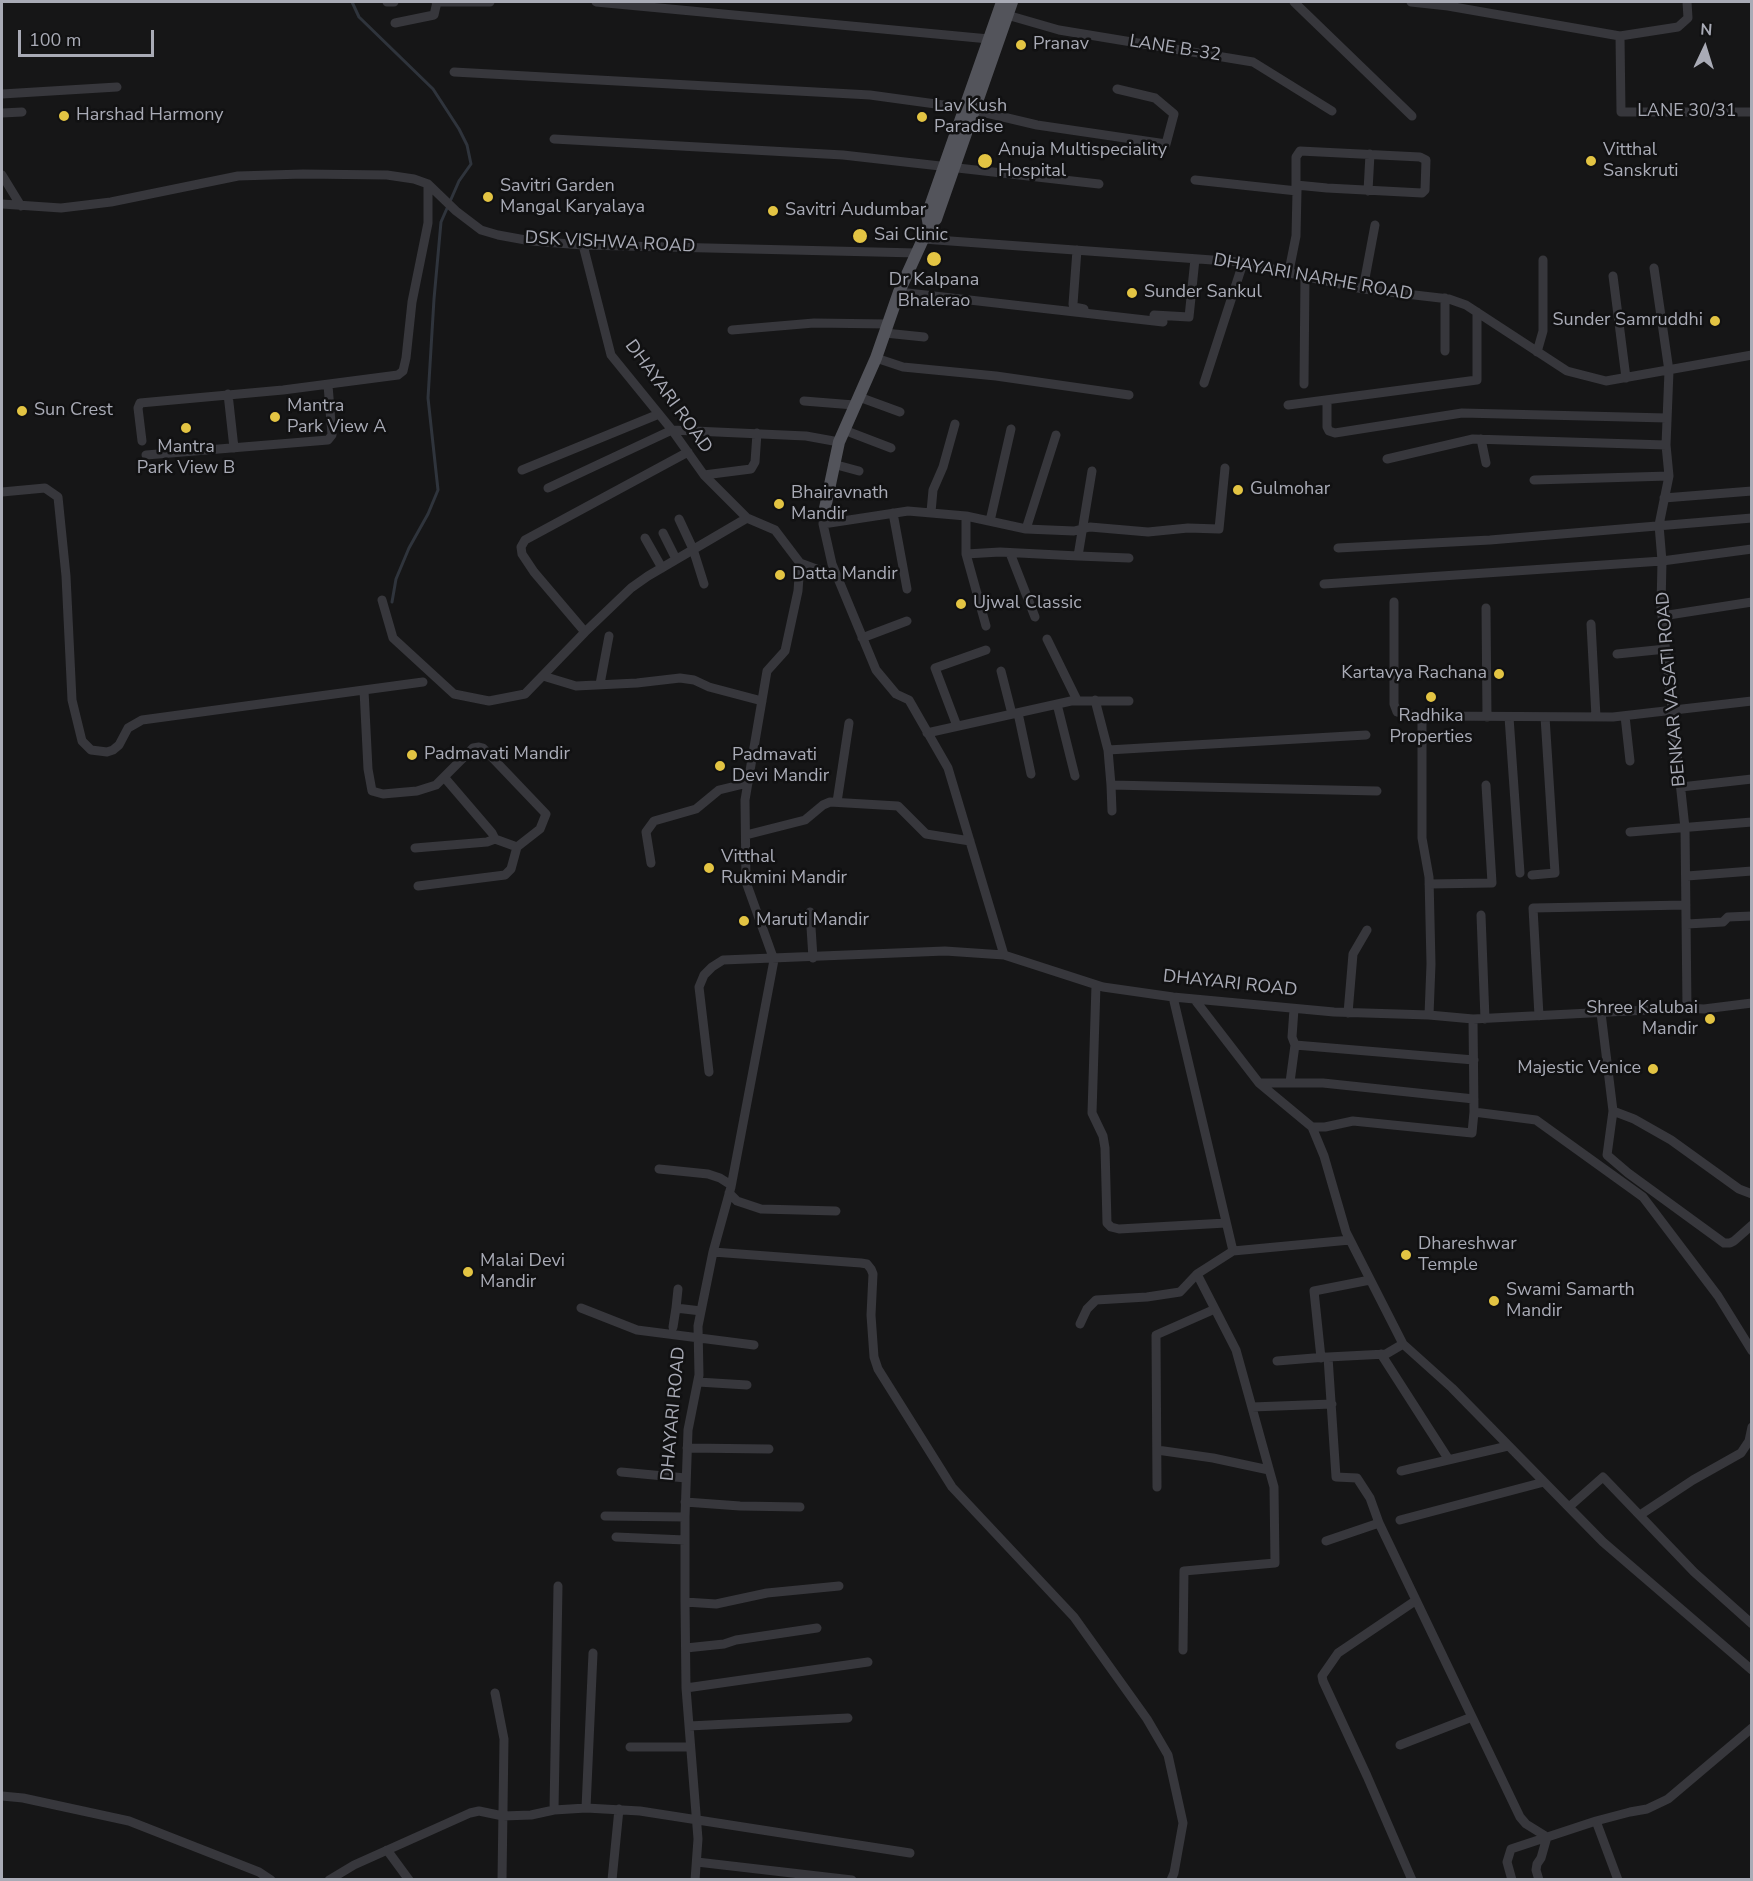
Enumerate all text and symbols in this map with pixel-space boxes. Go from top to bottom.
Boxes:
scale bar [21,18,158,56]
north arrow [1675,18,1735,78]
text: N [1700,19,1713,41]
text: 100 m [29,28,81,52]
street label: LANE B-32 [1128,31,1222,67]
place label: Pranav [1033,34,1089,56]
marker: Pranav [1014,38,1028,52]
place label: Lav Kush Paradise [934,96,1007,138]
street label: LANE 30/31 [1637,101,1737,123]
place label: Harshad Harmony [76,105,224,127]
marker: Harshad Harmony [57,109,71,123]
marker: Lav Kush Paradise [915,110,929,124]
place label: Anuja Multispeciality Hospital [998,140,1167,182]
place label: Vitthal Sanskruti [1603,140,1679,182]
marker: Anuja Multispeciality Hospital [976,152,994,170]
marker: Vitthal Sanskruti [1584,154,1598,168]
place label: Savitri Garden Mangal Karyalaya [500,176,645,219]
marker: Savitri Garden Mangal Karyalaya [481,190,495,204]
place label: Savitri Audumbar [785,200,926,222]
marker: Savitri Audumbar [766,204,780,218]
place label: Sai Clinic [874,225,948,247]
marker: Sai Clinic [851,227,869,245]
street label: DSK VISHWA ROAD [524,228,696,258]
marker: Dr Kalpana Bhalerao [925,250,943,268]
street label: DHAYARI NARHE ROAD [1212,250,1414,306]
place label: Dr Kalpana Bhalerao [889,270,979,312]
place label: Sunder Sankul [1144,282,1262,304]
marker: Sunder Sankul [1125,286,1139,300]
place label: Sunder Samruddhi [1553,310,1703,332]
marker: Sunder Samruddhi [1708,314,1722,328]
street label: DHAYARI ROAD [620,336,716,458]
place label: Mantra Park View A [287,396,386,438]
place label: Sun Crest [34,400,113,422]
marker: Sun Crest [15,404,29,418]
marker: Mantra Park View A [268,410,282,424]
marker: Mantra Park View B [179,421,193,435]
place label: Mantra Park View B [137,437,235,480]
place label: Gulmohar [1250,479,1330,501]
place label: Bhairavnath Mandir [791,483,888,526]
marker: Gulmohar [1231,483,1245,497]
marker: Bhairavnath Mandir [772,497,786,511]
place label: Datta Mandir [792,564,898,586]
marker: Datta Mandir [773,568,787,582]
street label: BENKAR VASATI ROAD [1653,591,1691,787]
place label: Ujwal Classic [973,593,1082,615]
marker: Ujwal Classic [954,597,968,611]
place label: Kartavya Rachana [1341,663,1487,685]
marker: Kartavya Rachana [1492,667,1506,681]
marker: Radhika Properties [1424,690,1438,704]
place label: Radhika Properties [1389,706,1473,748]
place label: Padmavati Mandir [424,744,570,766]
place label: Padmavati Devi Mandir [732,745,829,788]
marker: Padmavati Mandir [405,748,419,762]
marker: Padmavati Devi Mandir [713,759,727,773]
place label: Vitthal Rukmini Mandir [721,847,847,890]
marker: Vitthal Rukmini Mandir [702,861,716,875]
place label: Maruti Mandir [756,910,869,932]
marker: Maruti Mandir [737,914,751,928]
street label: DHAYARI ROAD [1162,966,1298,1002]
place label: Shree Kalubai Mandir [1586,998,1698,1040]
marker: Shree Kalubai Mandir [1703,1012,1717,1026]
place label: Majestic Venice [1517,1058,1641,1080]
marker: Majestic Venice [1646,1062,1660,1076]
place label: Dhareshwar Temple [1418,1234,1517,1276]
marker: Dhareshwar Temple [1399,1248,1413,1262]
place label: Malai Devi Mandir [480,1251,565,1294]
marker: Malai Devi Mandir [461,1265,475,1279]
place label: Swami Samarth Mandir [1506,1280,1635,1322]
marker: Swami Samarth Mandir [1487,1294,1501,1308]
street label: DHAYARI ROAD [657,1346,691,1482]

